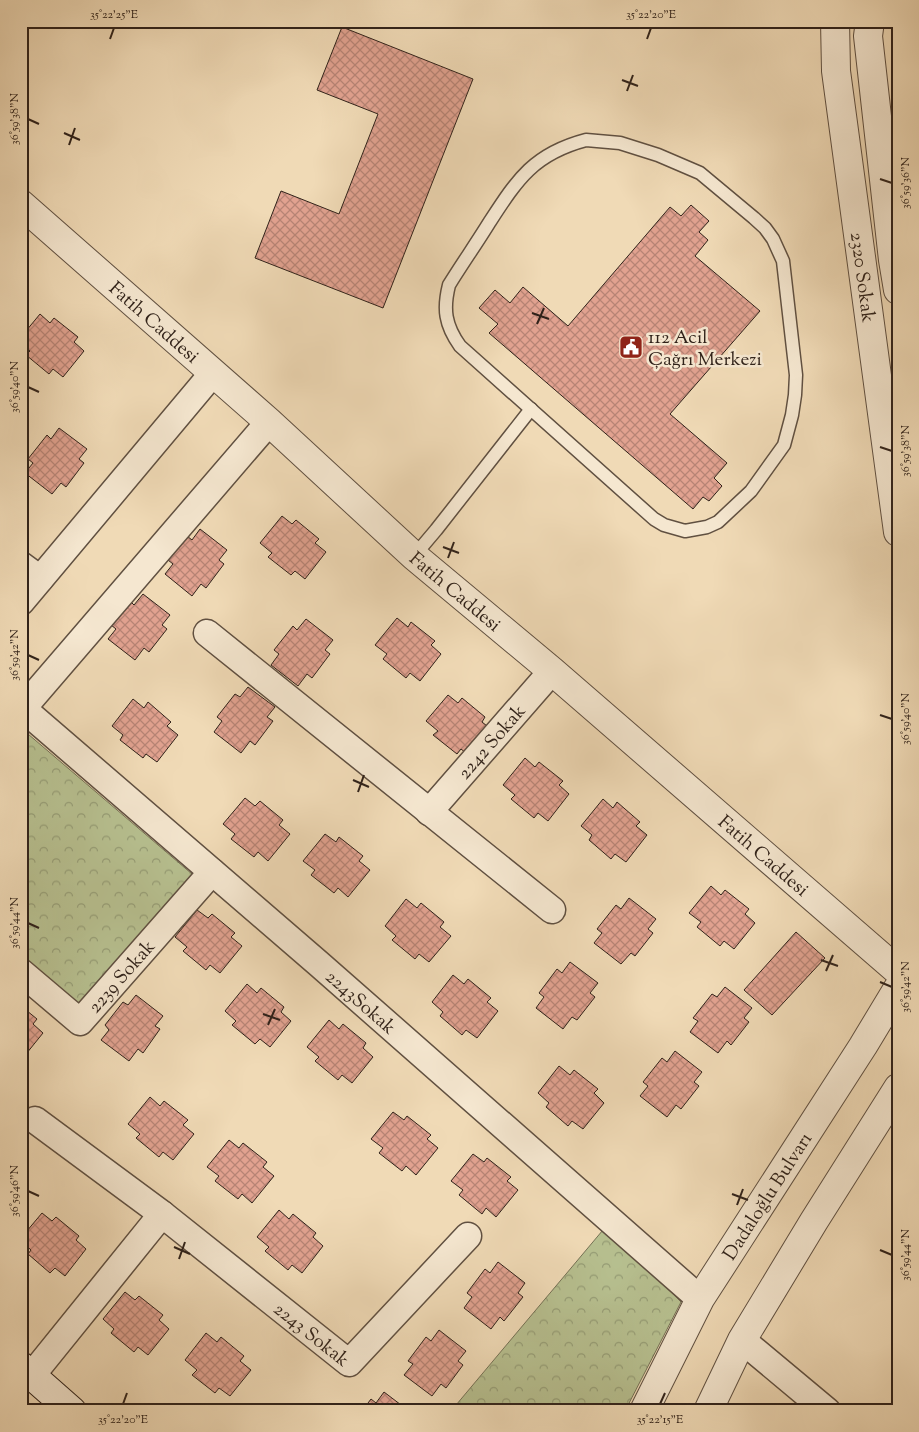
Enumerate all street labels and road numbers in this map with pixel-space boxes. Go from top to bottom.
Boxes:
street label: 2320 Sokak [842,231,881,325]
street label: Fatih Caddesi [102,276,204,371]
street label: Fatih Caddesi [402,546,506,639]
street label: 2242 Sokak [452,699,533,786]
street label: Fatih Caddesi [711,810,814,904]
street label: 2239 Sokak [83,934,163,1020]
street label: 2243Sokak [319,965,401,1042]
street label: Dadaloğlu Bulvarı [717,1128,820,1266]
street label: 2243 Sokak [267,1297,355,1375]

